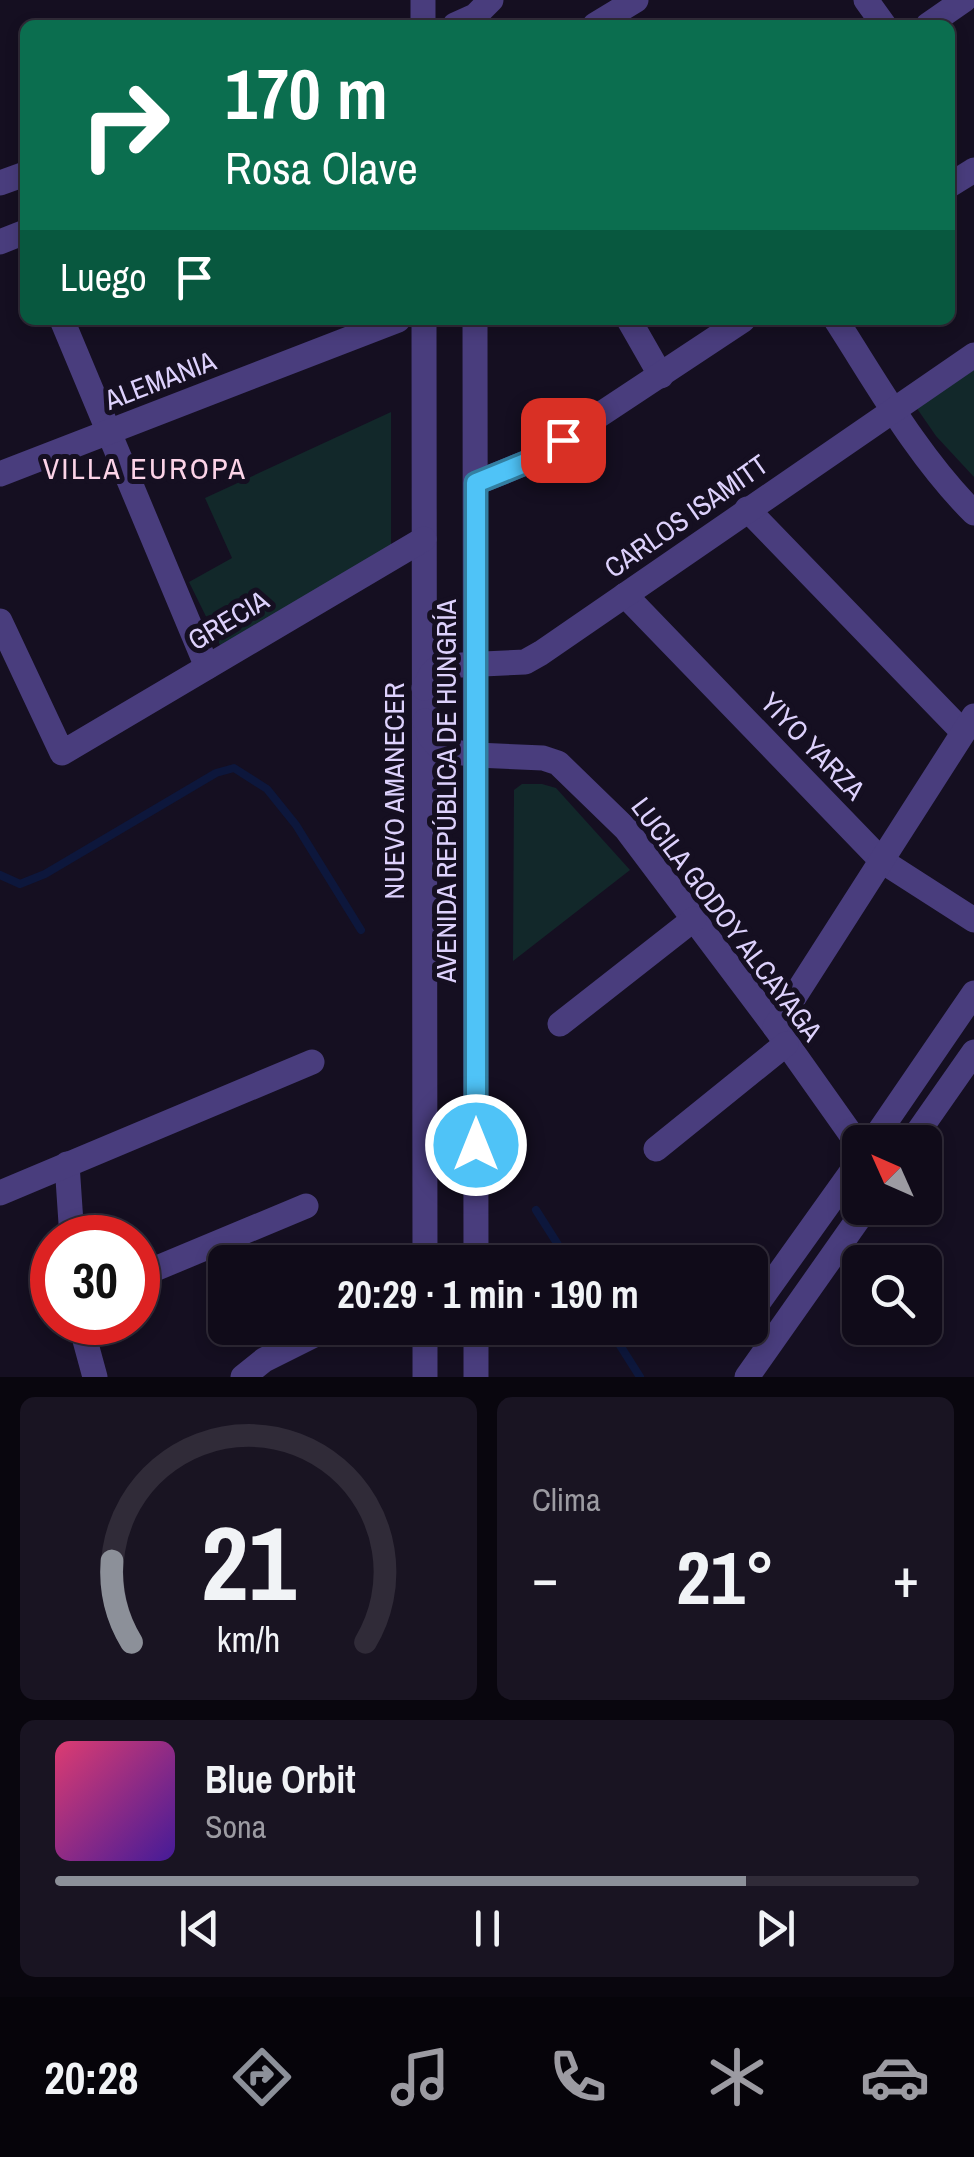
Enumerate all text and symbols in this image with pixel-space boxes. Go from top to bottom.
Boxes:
text: 170 m [225,47,388,141]
icon: right [60,60,190,190]
text: Rosa Olave [225,137,418,198]
icon: arrive [167,250,222,305]
text: Luego [60,252,147,303]
street label: ALEMANIA [98,341,222,419]
pin [521,398,606,483]
icon: arrive [536,413,591,468]
street label: CARLOS ISAMITT [597,446,775,586]
district label: VILLA EUROPA [43,448,247,488]
street label: GRECIA [180,581,276,659]
street label: AVENIDA REPÚBLICA DE HUNGRÍA [427,598,465,984]
street label: NUEVO AMANECER [375,683,413,899]
street label: YIYO YARZA [752,684,874,809]
street label: LUCILA GODOY ALCAYAGA [623,789,832,1049]
position arrow [424,1093,528,1197]
north arrow [842,1125,942,1225]
map controls [842,1125,942,1345]
speed limit sign: 30 [30,1215,160,1345]
button: search [842,1245,942,1345]
text: 20:29 · 1 min · 190 m [337,1269,639,1320]
text: Clima [532,1478,601,1521]
text: 21 [201,1492,296,1632]
text: 21° [676,1526,775,1627]
text: − [532,1540,558,1614]
text: + [893,1540,919,1614]
text: km/h [217,1615,280,1663]
text: Blue Orbit [205,1754,356,1805]
text: Sona [205,1805,266,1848]
icon: previous [172,1901,227,1956]
icon: pause [460,1901,515,1956]
icon: next [748,1901,803,1956]
icon: directions [227,2042,297,2112]
icon: music [385,2042,455,2112]
icon: phone [543,2042,613,2112]
icon: climate [702,2042,772,2112]
icon: car [860,2042,930,2112]
text: 20:28 [44,2047,139,2108]

